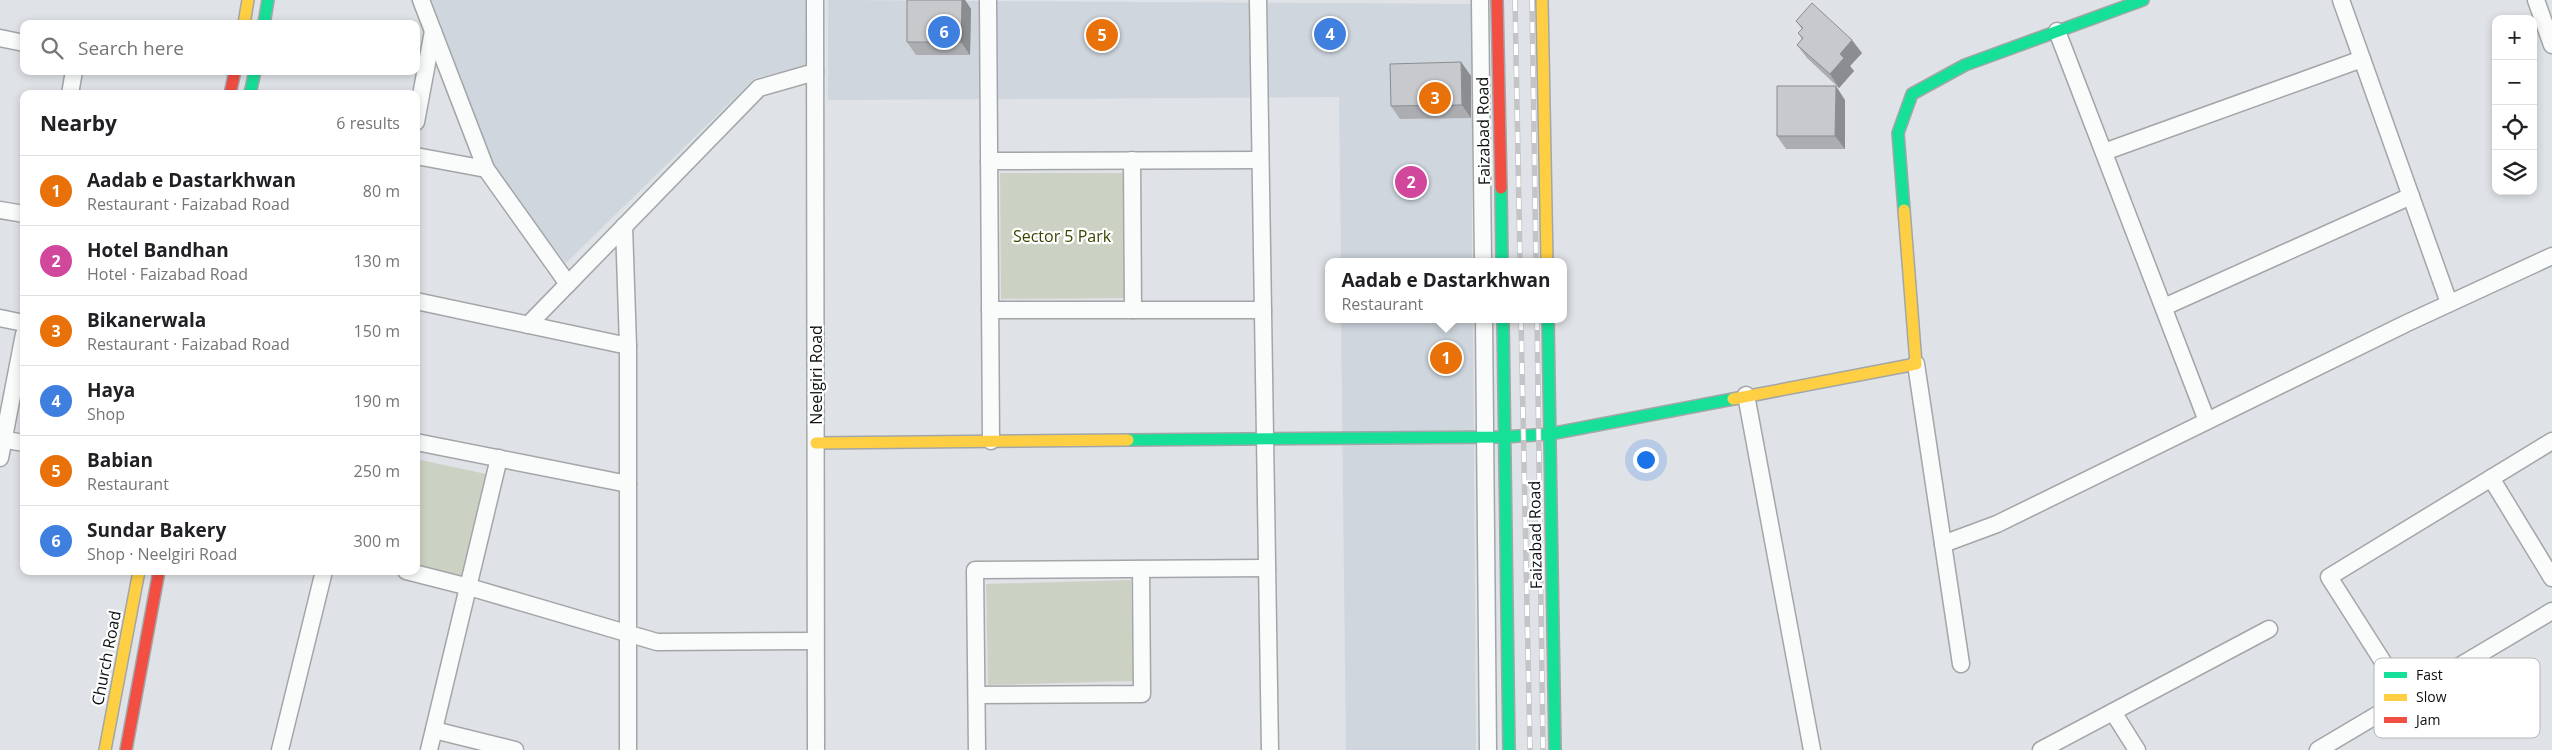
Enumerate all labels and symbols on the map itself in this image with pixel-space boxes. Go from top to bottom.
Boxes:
pin: 6 [928,13,960,51]
pin: 4 [1314,15,1346,53]
pin: 5 [1086,16,1118,54]
street label: Faizabad Road [1471,77,1495,185]
pin: 3 [1419,79,1451,117]
pin: 2 [1395,163,1427,201]
park label: Sector 5 Park [1013,225,1112,247]
street label: Neelgiri Road [805,325,827,425]
pin: 1 [1430,339,1462,377]
your location [1633,447,1659,473]
street label: Faizabad Road [1523,481,1547,589]
street label: Church Road [86,609,126,707]
legend [2374,658,2540,738]
text: Fast [2416,665,2443,684]
text: Slow [2416,687,2447,706]
text: Jam [2414,710,2441,729]

